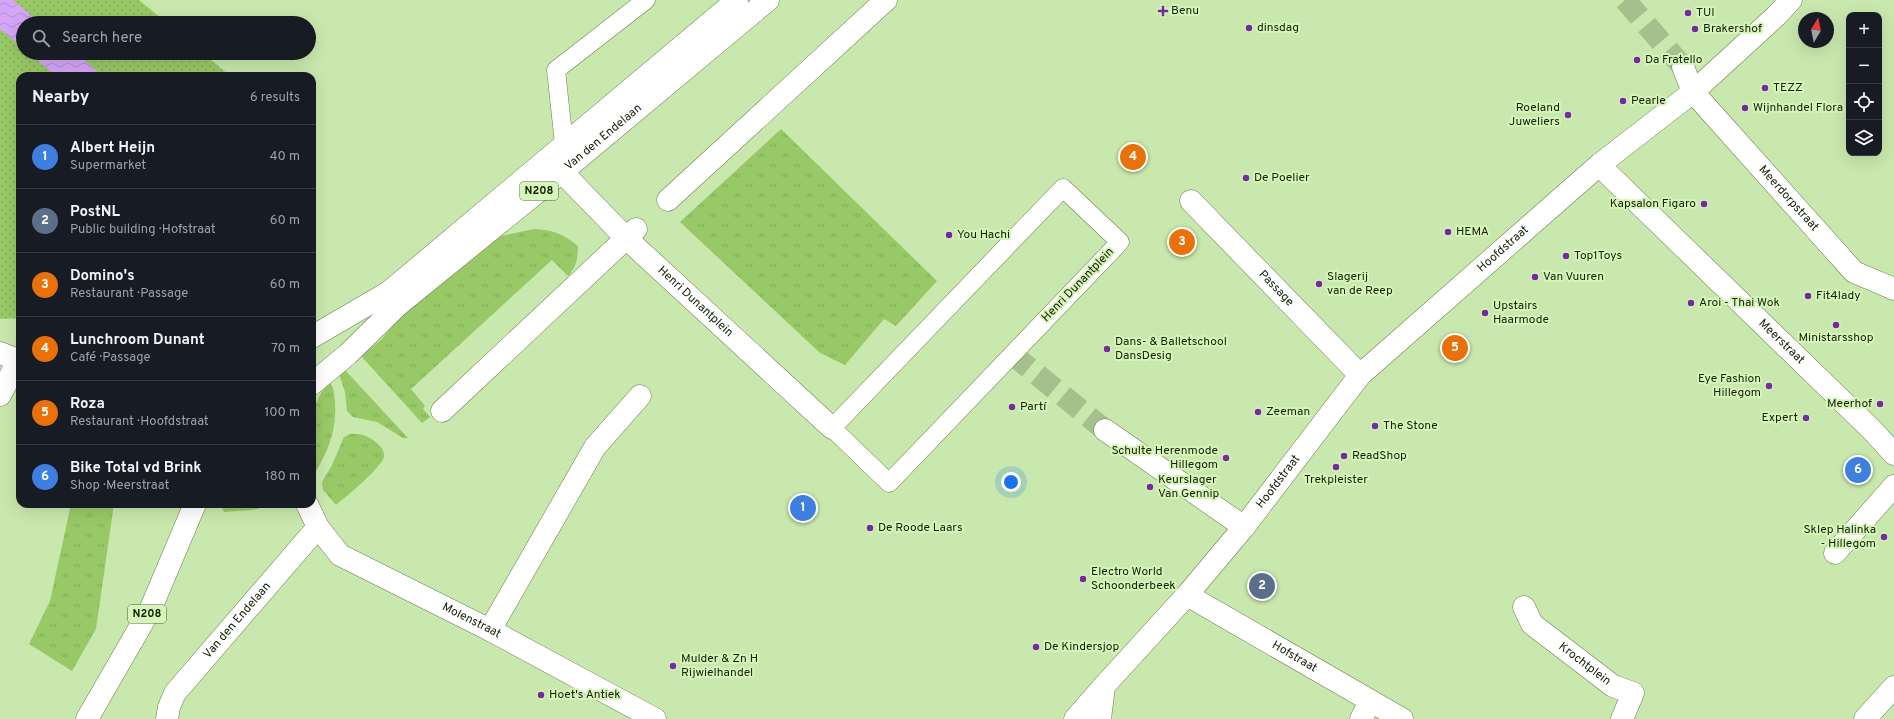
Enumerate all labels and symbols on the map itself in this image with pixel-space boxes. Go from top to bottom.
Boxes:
place label: Benu [1171,3,1199,19]
place label: TUI [1696,5,1715,21]
marker: Benu [1158,6,1168,16]
marker: TUI [1683,8,1693,18]
north arrow [1798,12,1834,48]
place label: dinsdag [1257,20,1299,36]
place label: Brakershof [1703,21,1762,37]
marker: dinsdag [1244,23,1254,33]
marker: Brakershof [1690,24,1700,34]
place label: Da Fratello [1645,52,1703,68]
marker: Da Fratello [1632,55,1642,65]
place label: TEZZ [1773,80,1803,96]
marker: TEZZ [1760,83,1770,93]
place label: Pearle [1631,93,1666,109]
marker: Pearle [1618,96,1628,106]
street label: Van den Endelaan [561,100,645,174]
place label: Roeland Juweliers [1509,100,1560,130]
place label: Wijnhandel Flora [1753,100,1843,116]
marker: Wijnhandel Flora [1740,103,1750,113]
marker: Roeland Juweliers [1563,110,1573,120]
pin: 4 [1120,142,1146,172]
street label: Meerdorpstraat [1755,162,1822,235]
place label: De Poelier [1254,170,1310,186]
marker: De Poelier [1241,173,1251,183]
road number: N208 [520,182,558,200]
place label: Kapsalon Figaro [1610,196,1696,212]
marker: Kapsalon Figaro [1699,199,1709,209]
street label: Hoofdstraat [1474,222,1532,276]
place label: HEMA [1456,224,1489,240]
place label: You Hachi [957,227,1010,243]
pin: 3 [1169,227,1195,257]
marker: HEMA [1443,227,1453,237]
marker: You Hachi [944,230,954,240]
street label: Henri Dunantplein [1038,244,1118,326]
place label: Top1Toys [1574,248,1622,264]
marker: Top1Toys [1561,251,1571,261]
street label: Henri Dunantplein [654,263,736,341]
street label: Passage [1255,267,1297,310]
place label: Slagerij van de Reep [1327,269,1393,299]
place label: Van Vuuren [1543,269,1604,285]
marker: Van Vuuren [1530,272,1540,282]
marker: Slagerij van de Reep [1314,279,1324,289]
place label: Fit4lady [1816,288,1861,304]
marker: Fit4lady [1803,291,1813,301]
place label: Aroi - Thai Wok [1699,295,1780,311]
place label: Upstairs Haarmode [1493,298,1549,328]
marker: Aroi - Thai Wok [1686,298,1696,308]
marker: Upstairs Haarmode [1480,308,1490,318]
street label: Meerstraat [1755,316,1808,368]
marker: Ministarsshop [1831,320,1841,330]
place label: Ministarsshop [1798,330,1874,346]
pin: 5 [1442,333,1468,363]
place label: Dans- & Balletschool DansDesig [1115,334,1227,364]
marker: Dans- & Balletschool DansDesig [1102,344,1112,354]
place label: Eye Fashion Hillegom [1698,371,1761,401]
marker: Eye Fashion Hillegom [1764,381,1774,391]
place label: Meerhof [1827,396,1872,412]
place label: Partí [1020,399,1047,415]
marker: Meerhof [1875,399,1885,409]
marker: Partí [1007,402,1017,412]
place label: Zeeman [1266,404,1310,420]
marker: Zeeman [1253,407,1263,417]
place label: Expert [1762,410,1798,426]
marker: Expert [1801,413,1811,423]
place label: The Stone [1383,418,1438,434]
marker: The Stone [1370,421,1380,431]
place label: Schulte Herenmode Hillegom [1111,443,1218,473]
place label: ReadShop [1352,448,1407,464]
marker: ReadShop [1339,451,1349,461]
street label: Hoofdstraat [1253,452,1304,512]
marker: Schulte Herenmode Hillegom [1221,453,1231,463]
pin: 6 [1845,455,1871,485]
marker: Trekpleister [1331,462,1341,472]
your location [1001,472,1021,492]
place label: Keurslager Van Gennip [1158,472,1220,502]
place label: Trekpleister [1304,472,1368,488]
marker: Keurslager Van Gennip [1145,482,1155,492]
pin: 1 [790,493,816,523]
place label: De Roode Laars [878,520,963,536]
place label: Sklep Halinka - Hillegom [1803,522,1876,552]
marker: De Roode Laars [865,523,875,533]
marker: Sklep Halinka - Hillegom [1879,532,1889,542]
place label: Electro World Schoonderbeek [1091,564,1176,594]
pin: 2 [1249,571,1275,601]
marker: Electro World Schoonderbeek [1078,574,1088,584]
street label: Van den Endelaan [200,579,275,662]
street label: Molenstraat [439,599,504,642]
road number: N208 [128,605,166,623]
street label: Hofstraat [1269,638,1320,676]
place label: De Kindersjop [1044,639,1119,655]
street label: Krochtplein [1555,639,1614,689]
marker: De Kindersjop [1031,642,1041,652]
place label: Mulder & Zn H Rijwielhandel [681,651,758,681]
marker: Mulder & Zn H Rijwielhandel [668,661,678,671]
place label: Hoet's Antiek [549,687,621,703]
marker: Hoet's Antiek [536,690,546,700]

